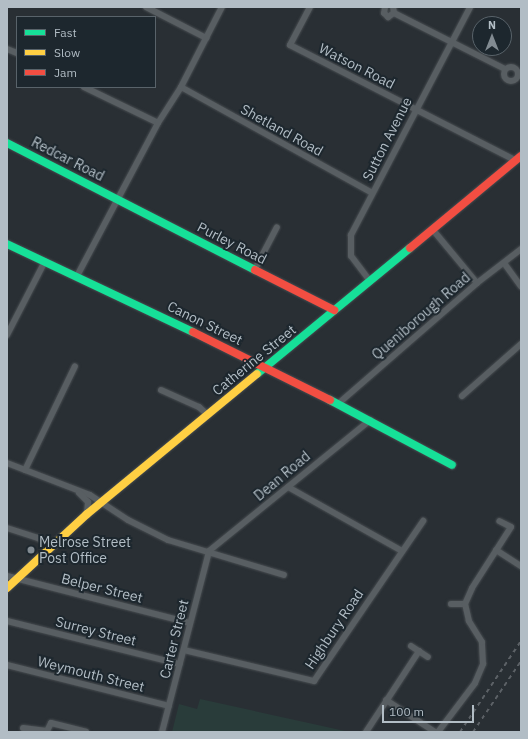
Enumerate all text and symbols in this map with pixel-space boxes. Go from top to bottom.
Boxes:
legend [16,16,156,88]
north arrow [472,16,512,56]
text: N [488,18,496,32]
text: Fast [54,25,77,40]
street label: Watson Road [316,40,398,92]
text: Slow [54,45,80,60]
text: Jam [54,65,77,80]
street label: Sutton Avenue [359,94,415,184]
street label: Shetland Road [238,100,326,160]
street label: Redcar Road [29,133,107,185]
street label: Purley Road [195,218,269,268]
street label: Queniborough Road [368,269,474,363]
street label: Canon Street [165,298,245,348]
street label: Catherine Street [209,321,299,399]
street label: Dean Road [251,448,313,504]
place label: Melrose Street Post Office [39,534,131,566]
marker: Melrose Street Post Office [26,545,36,555]
street label: Belper Street [60,570,144,606]
street label: Highbury Road [301,586,367,672]
street label: Carter Street [156,598,192,680]
street label: Surrey Street [54,613,138,649]
street label: Weymouth Street [36,653,146,695]
scale bar [384,697,476,723]
text: 100 m [389,704,424,719]

